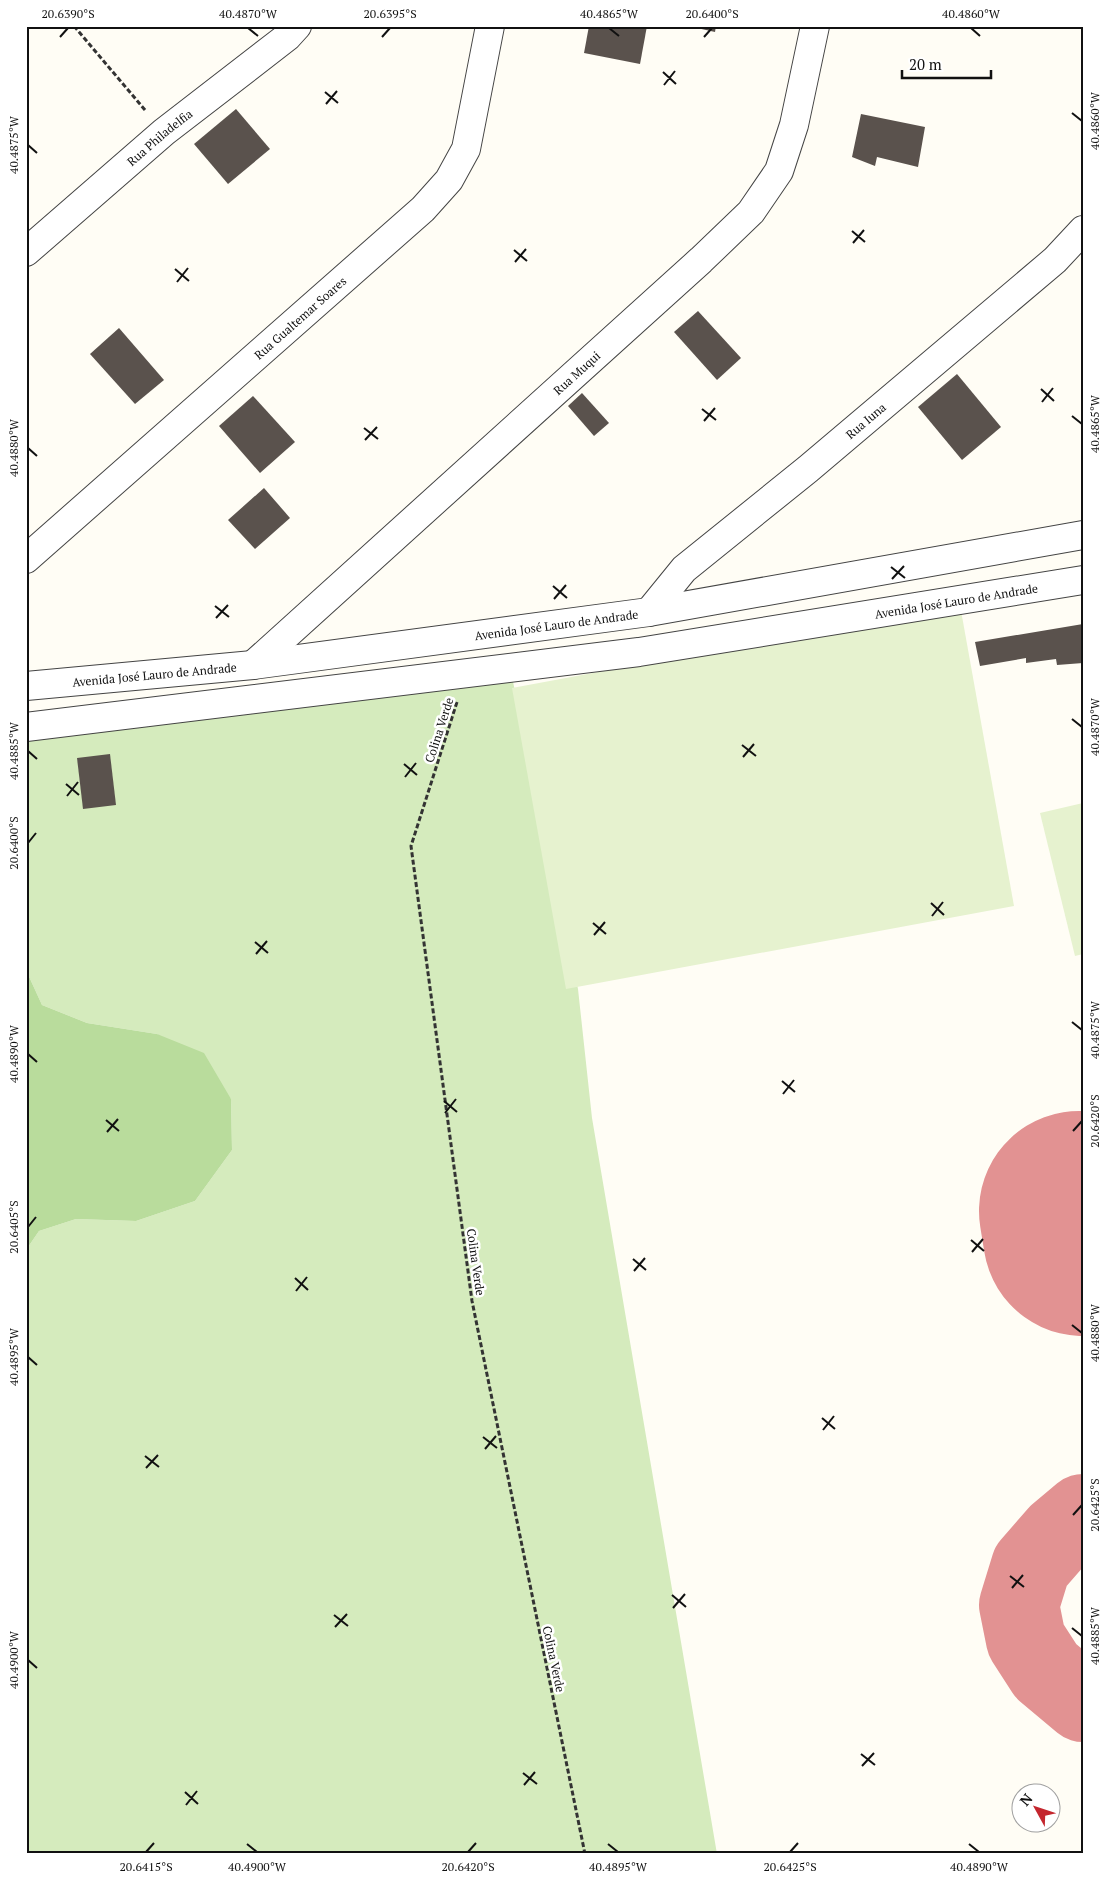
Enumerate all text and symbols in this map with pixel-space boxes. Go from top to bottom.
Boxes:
text: 20.6390°S [41,6,95,21]
text: 40.4870°W [219,6,278,21]
text: 20.6395°S [363,6,417,21]
text: 40.4865°W [580,6,639,21]
text: 20.6400°S [685,6,739,21]
text: 40.4860°W [942,6,1001,21]
scale bar [902,48,990,80]
text: 20 m [909,54,942,74]
text: 40.4860°W [1087,91,1102,150]
street label: Rua Philadelfia [123,106,195,169]
text: 40.4875°W [6,115,21,174]
street label: Rua Gualtemar Soares [251,273,349,362]
street label: Rua Muqui [550,347,603,398]
text: 40.4865°W [1087,394,1102,453]
street label: Rua Iuna [842,399,889,442]
text: 40.4880°W [6,418,21,477]
street label: Avenida José Lauro de Andrade [874,580,1039,621]
street label: Avenida José Lauro de Andrade [473,606,639,643]
street label: Avenida José Lauro de Andrade [72,659,237,689]
street label: Colina Verde [421,696,457,764]
text: 40.4870°W [1087,697,1102,756]
text: 40.4885°W [6,721,21,780]
text: 20.6400°S [6,816,21,870]
text: 40.4875°W [1087,1000,1102,1059]
text: 40.4890°W [6,1024,21,1083]
text: 20.6420°S [1087,1094,1102,1148]
text: 20.6405°S [6,1200,21,1254]
street label: Colina Verde [464,1228,488,1296]
text: 40.4880°W [1087,1303,1102,1362]
text: 40.4895°W [6,1327,21,1386]
text: 20.6425°S [1087,1478,1102,1532]
text: 40.4885°W [1087,1606,1102,1665]
street label: Colina Verde [540,1624,568,1694]
text: 40.4900°W [6,1630,21,1689]
north arrow [1012,1782,1062,1832]
text: N [1015,1789,1037,1809]
text: 20.6415°S [119,1859,173,1874]
text: 40.4900°W [228,1859,287,1874]
text: 20.6420°S [441,1859,495,1874]
text: 40.4895°W [589,1859,648,1874]
text: 20.6425°S [763,1859,817,1874]
text: 40.4890°W [950,1859,1009,1874]

